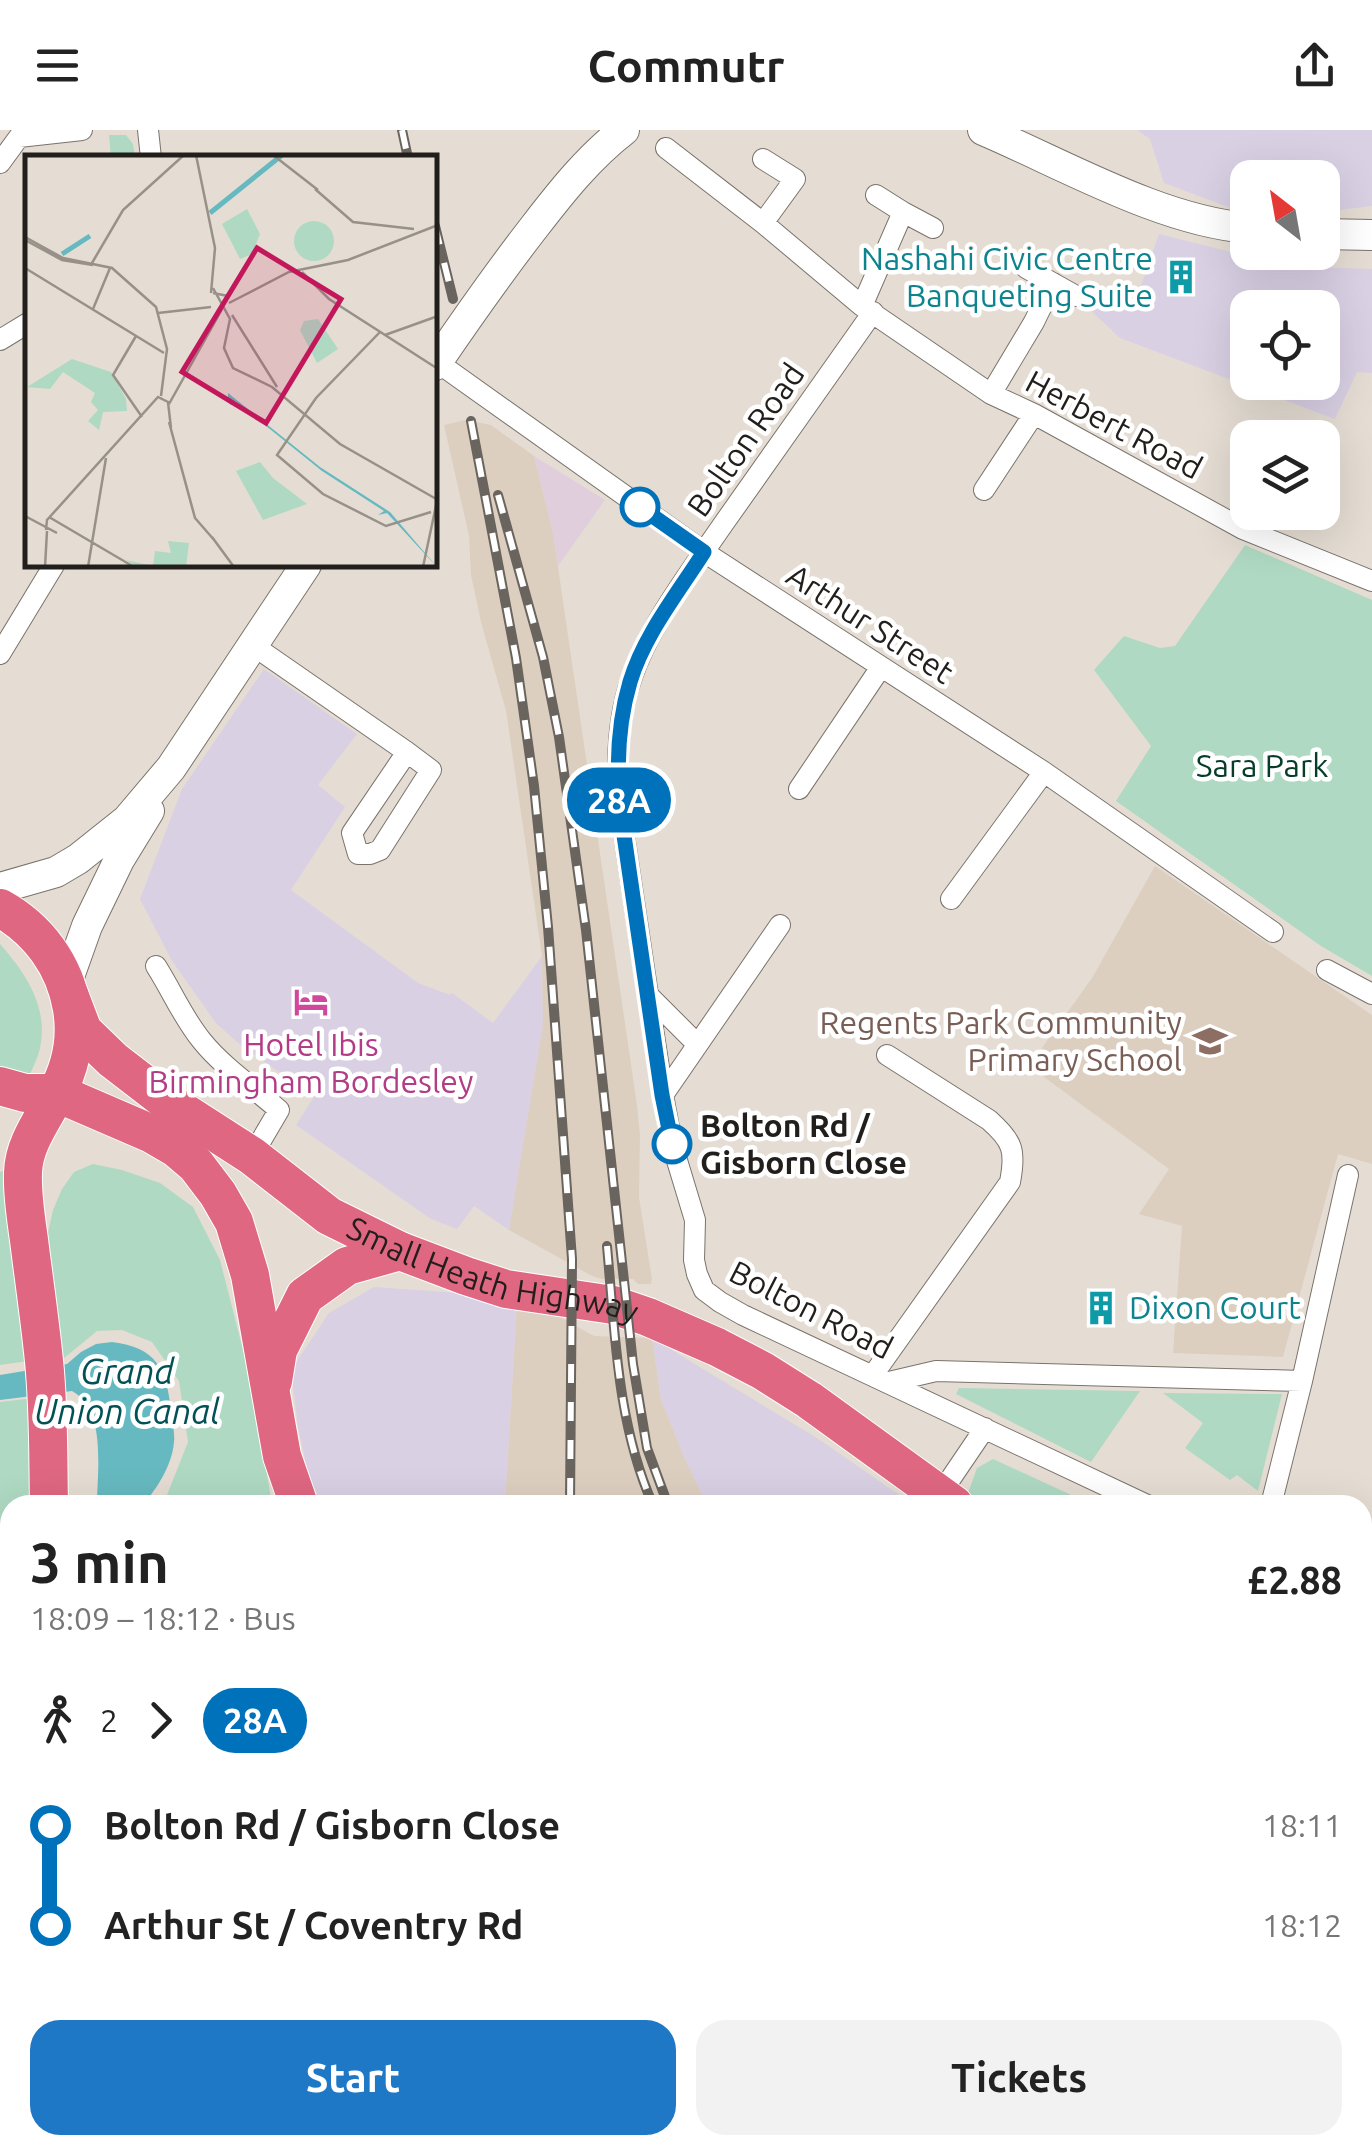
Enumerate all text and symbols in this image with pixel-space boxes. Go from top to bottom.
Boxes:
icon: menu [30,38,85,93]
icon: share [1287,38,1342,93]
text: Commutr [587,40,785,91]
inset map [25,155,438,568]
north arrow [1230,160,1340,270]
map controls [1230,160,1340,530]
place label: Nashahi Civic Centre Banqueting Suite [861,240,1153,313]
building icon: Nashahi Civic Centre Banqueting Suite [1162,258,1200,296]
button: locate [1230,290,1340,400]
street label: Bolton Road [679,356,811,523]
street label: Herbert Road [1020,363,1209,486]
button: layers [1230,420,1340,530]
unlabelled marker [621,488,659,526]
street label: Arthur Street [781,556,961,690]
park label: Sara Park [1196,747,1328,783]
line badge: 28A [562,768,676,832]
text: 28A [587,780,651,820]
hotel icon: Hotel Ibis Birmingham Bordesley [292,983,330,1021]
place label: Regents Park Community Primary School [820,1004,1182,1077]
school or university icon: Regents Park Community Primary School [1191,1022,1229,1060]
place label: Hotel Ibis Birmingham Bordesley [149,1026,473,1099]
place label: Bolton Rd / Gisborn Close [700,1107,907,1180]
marker: Bolton Rd / Gisborn Close [653,1125,691,1163]
street label: Small Heath Highway [342,1209,643,1329]
street label: Bolton Road [724,1253,899,1366]
building icon: Dixon Court [1082,1289,1120,1327]
place label: Dixon Court [1129,1289,1301,1325]
water label: Grand Union Canal [34,1351,220,1431]
text: 3 min [30,1532,169,1593]
text: £2.88 [1247,1559,1342,1601]
text: 18:09 – 18:12 · Bus [30,1600,296,1636]
icon: walk [30,1693,85,1748]
icon: forward [133,1693,188,1748]
text: 28A [223,1700,287,1740]
text: 2 [100,1702,118,1738]
text: Bolton Rd / Gisborn Close [104,1804,560,1846]
text: 18:11 [1262,1807,1342,1843]
text: Arthur St / Coventry Rd [104,1904,523,1946]
text: 18:12 [1262,1907,1342,1943]
button: Start [30,2020,676,2135]
button: Tickets [696,2020,1342,2135]

